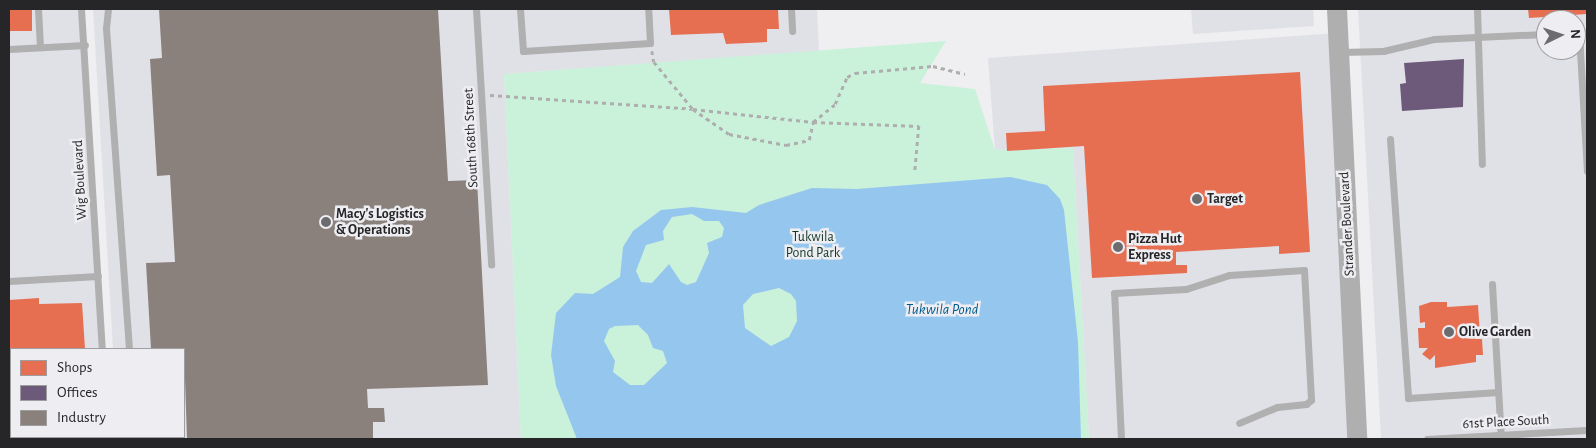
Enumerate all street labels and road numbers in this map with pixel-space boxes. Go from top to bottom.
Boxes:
street label: South 168th Street [460,88,482,188]
street label: Wig Boulevard [70,140,90,220]
street label: Strander Boulevard [1336,171,1358,277]
street label: 61st Place South [1462,411,1550,433]

